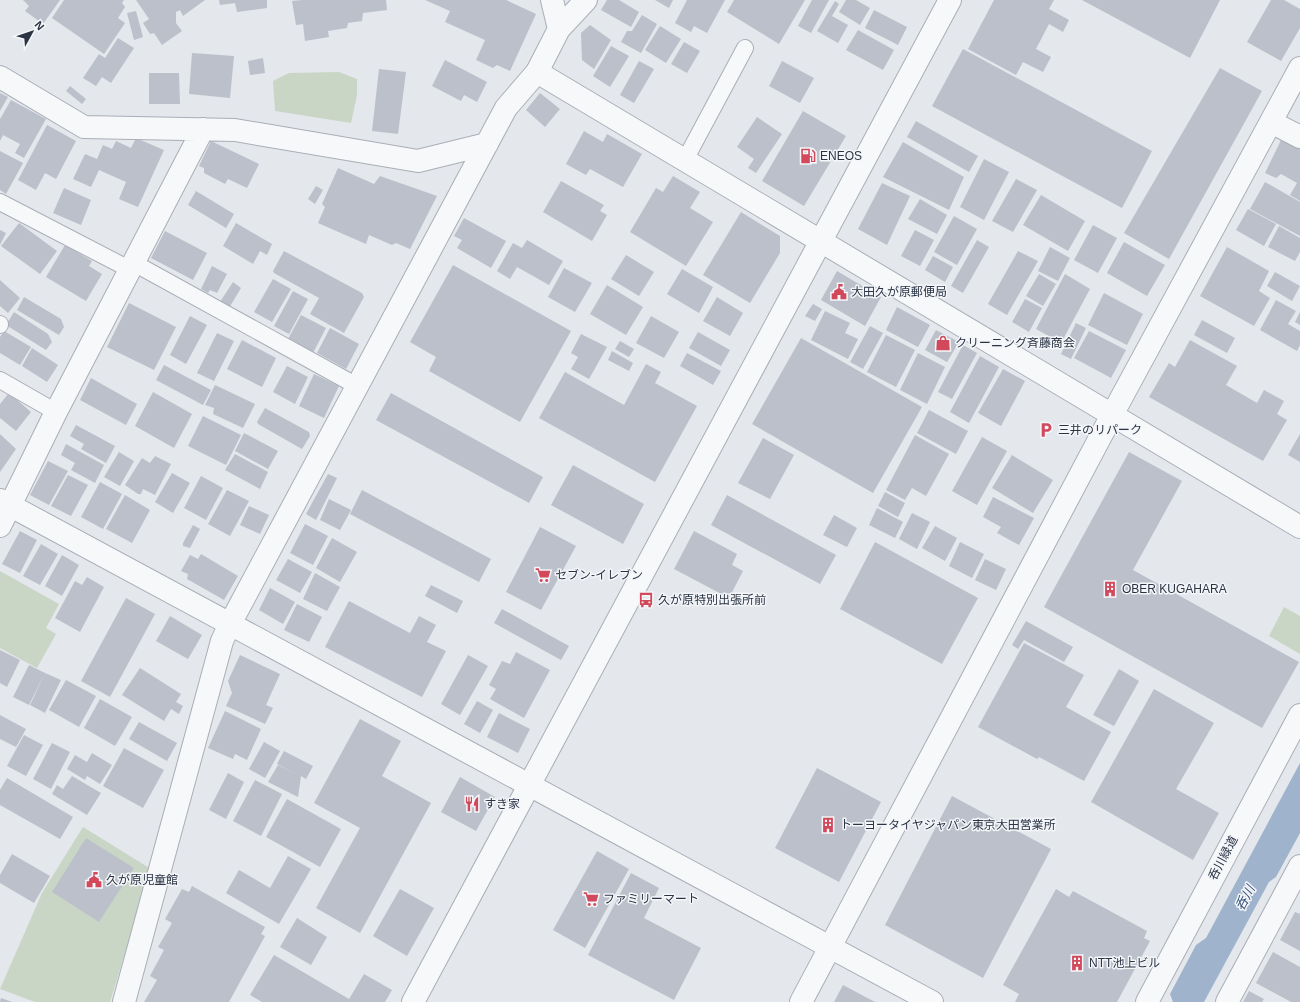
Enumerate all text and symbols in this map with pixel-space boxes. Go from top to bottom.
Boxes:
north arrow [12,12,52,52]
text: N [33,19,47,33]
fuel station icon: ENEOS [799,147,817,165]
place label: ENEOS [820,149,862,163]
public building icon: 大田久が原郵便局 [830,283,848,301]
place label: 大田久が原郵便局 [851,285,947,299]
shop icon: クリーニング斉藤商会 [934,334,952,352]
place label: クリーニング斉藤商会 [955,336,1075,350]
parking icon: 三井のリパーク [1037,421,1055,439]
place label: 三井のリパーク [1058,423,1142,437]
supermarket icon: セブン-イレブン [534,566,552,584]
place label: セブン-イレブン [555,568,643,582]
building icon: OBER KUGAHARA [1101,580,1119,598]
place label: OBER KUGAHARA [1122,582,1227,596]
bus stop icon: 久が原特別出張所前 [637,591,655,609]
place label: 久が原特別出張所前 [658,593,766,607]
restaurant icon: すき家 [463,795,481,813]
place label: すき家 [484,797,520,811]
building icon: トーヨータイヤジャパン東京大田営業所 [819,816,837,834]
place label: トーヨータイヤジャパン東京大田営業所 [840,818,1056,832]
street label: 呑川緑道 [1206,834,1240,882]
public building icon: 久が原児童館 [85,871,103,889]
place label: 久が原児童館 [106,873,178,887]
water label: 呑川 [1232,881,1259,913]
supermarket icon: ファミリーマート [582,890,600,908]
place label: ファミリーマート [603,892,699,906]
building icon: NTT池上ビル [1068,954,1086,972]
place label: NTT池上ビル [1089,956,1160,970]

